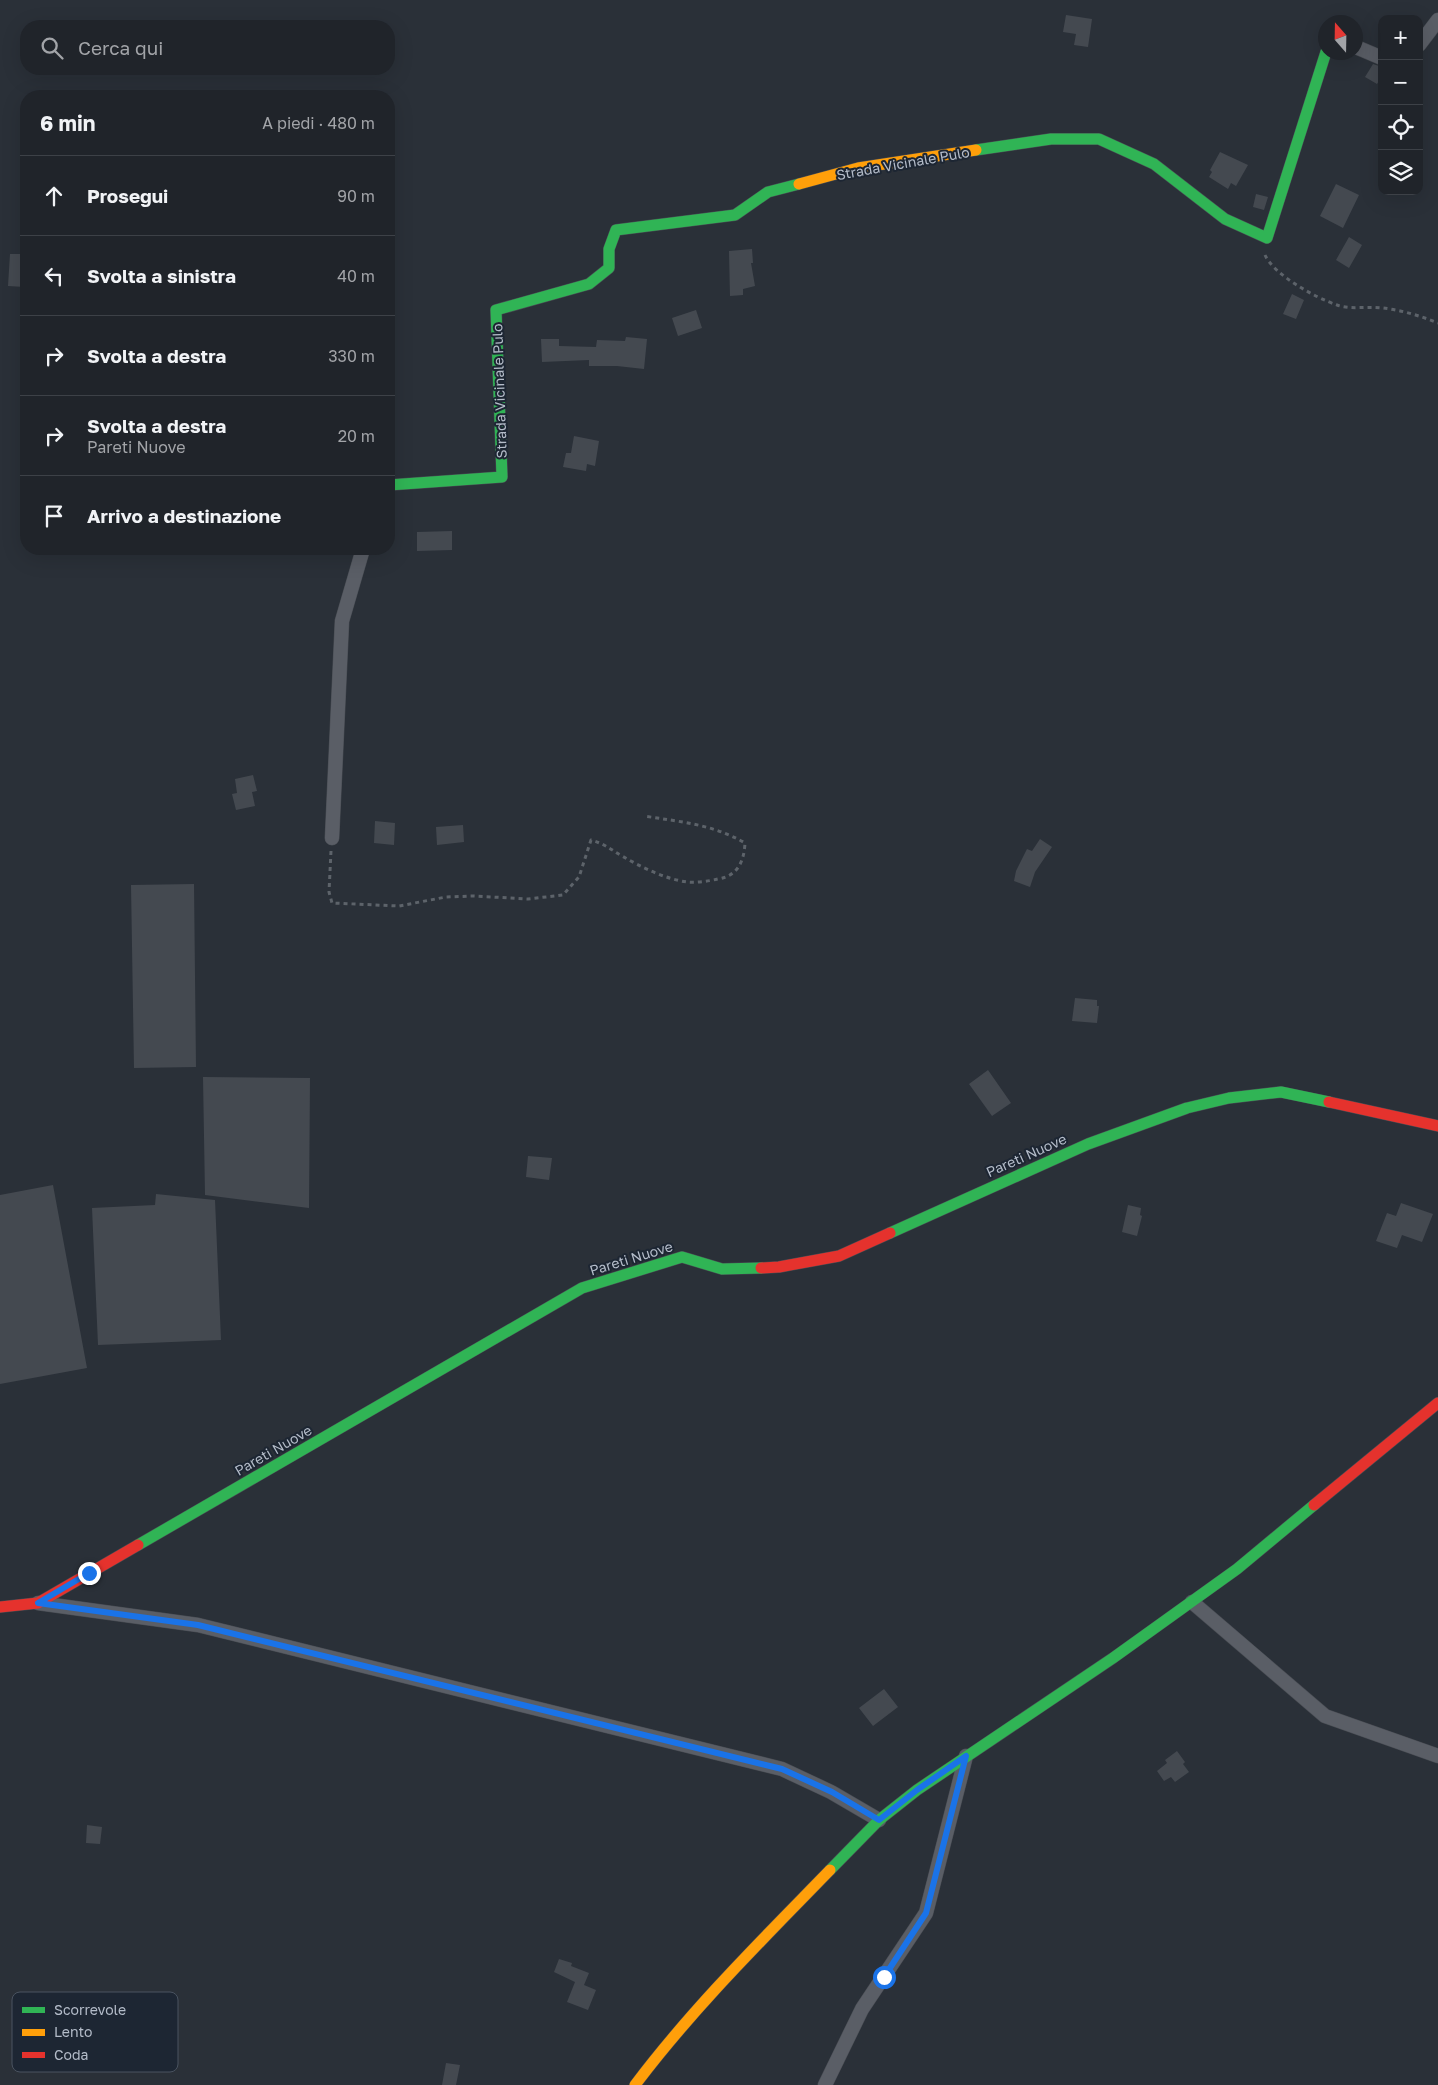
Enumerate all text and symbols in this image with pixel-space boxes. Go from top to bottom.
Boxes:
north arrow [1318,15,1363,60]
map controls [1378,15,1423,195]
button: + [1378,15,1423,60]
search box [20,20,395,75]
icon: search [38,34,66,62]
text: Cerca qui [78,36,163,59]
button: − [1378,60,1423,105]
button: locate [1378,105,1423,150]
text: 6 min [40,110,95,136]
text: A piedi · 480 m [262,113,375,133]
street label: Strada Vicinale Pulo [835,143,971,183]
button: layers [1378,150,1423,195]
icon: ahead [40,182,68,210]
text: Prosegui [87,184,168,207]
text: 90 m [337,186,375,206]
icon: left [40,262,68,290]
text: Svolta a sinistra [87,264,236,287]
text: 40 m [337,266,375,286]
street label: Strada Vicinale Pulo [488,323,510,459]
icon: right [40,342,68,370]
text: Svolta a destra [87,344,226,367]
text: 330 m [328,346,375,366]
text: Svolta a destra [87,414,226,437]
icon: right [40,422,68,450]
text: 20 m [338,426,375,446]
text: Pareti Nuove [87,437,185,457]
icon: arrive [40,502,68,530]
text: Arrivo a destinazione [87,504,281,527]
street label: Pareti Nuove [983,1130,1069,1180]
street label: Pareti Nuove [587,1237,675,1279]
street label: Pareti Nuove [231,1421,315,1479]
route end [78,1562,101,1585]
route start [873,1966,896,1989]
legend [12,1992,178,2072]
text: Scorrevole [54,2001,126,2018]
text: Lento [54,2023,92,2040]
text: Coda [54,2046,88,2063]

